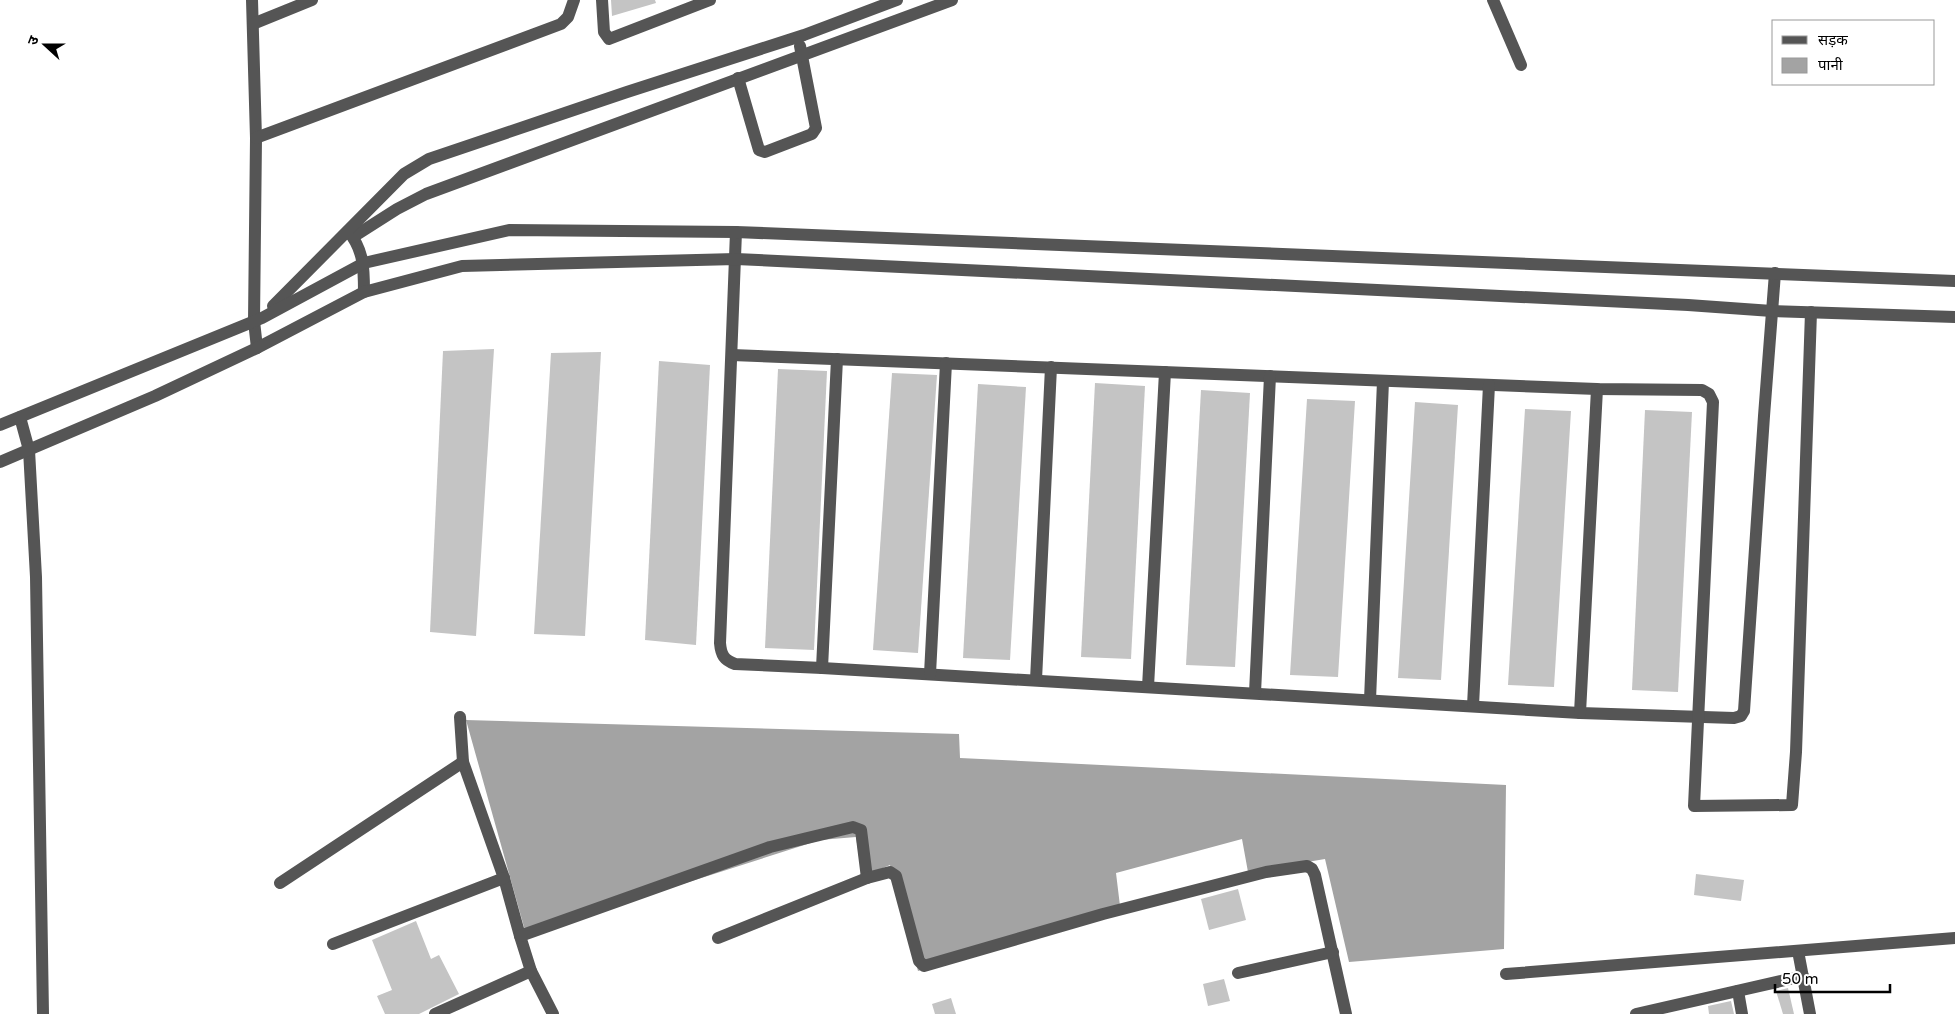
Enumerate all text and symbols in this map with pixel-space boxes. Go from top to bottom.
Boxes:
north arrow [20,20,70,70]
legend [1772,20,1935,85]
text: सड़क [1818,31,1848,49]
text: उ [24,33,43,47]
text: पानी [1818,56,1844,74]
scale bar [1775,962,1890,994]
text: 50 m [1782,970,1819,988]

